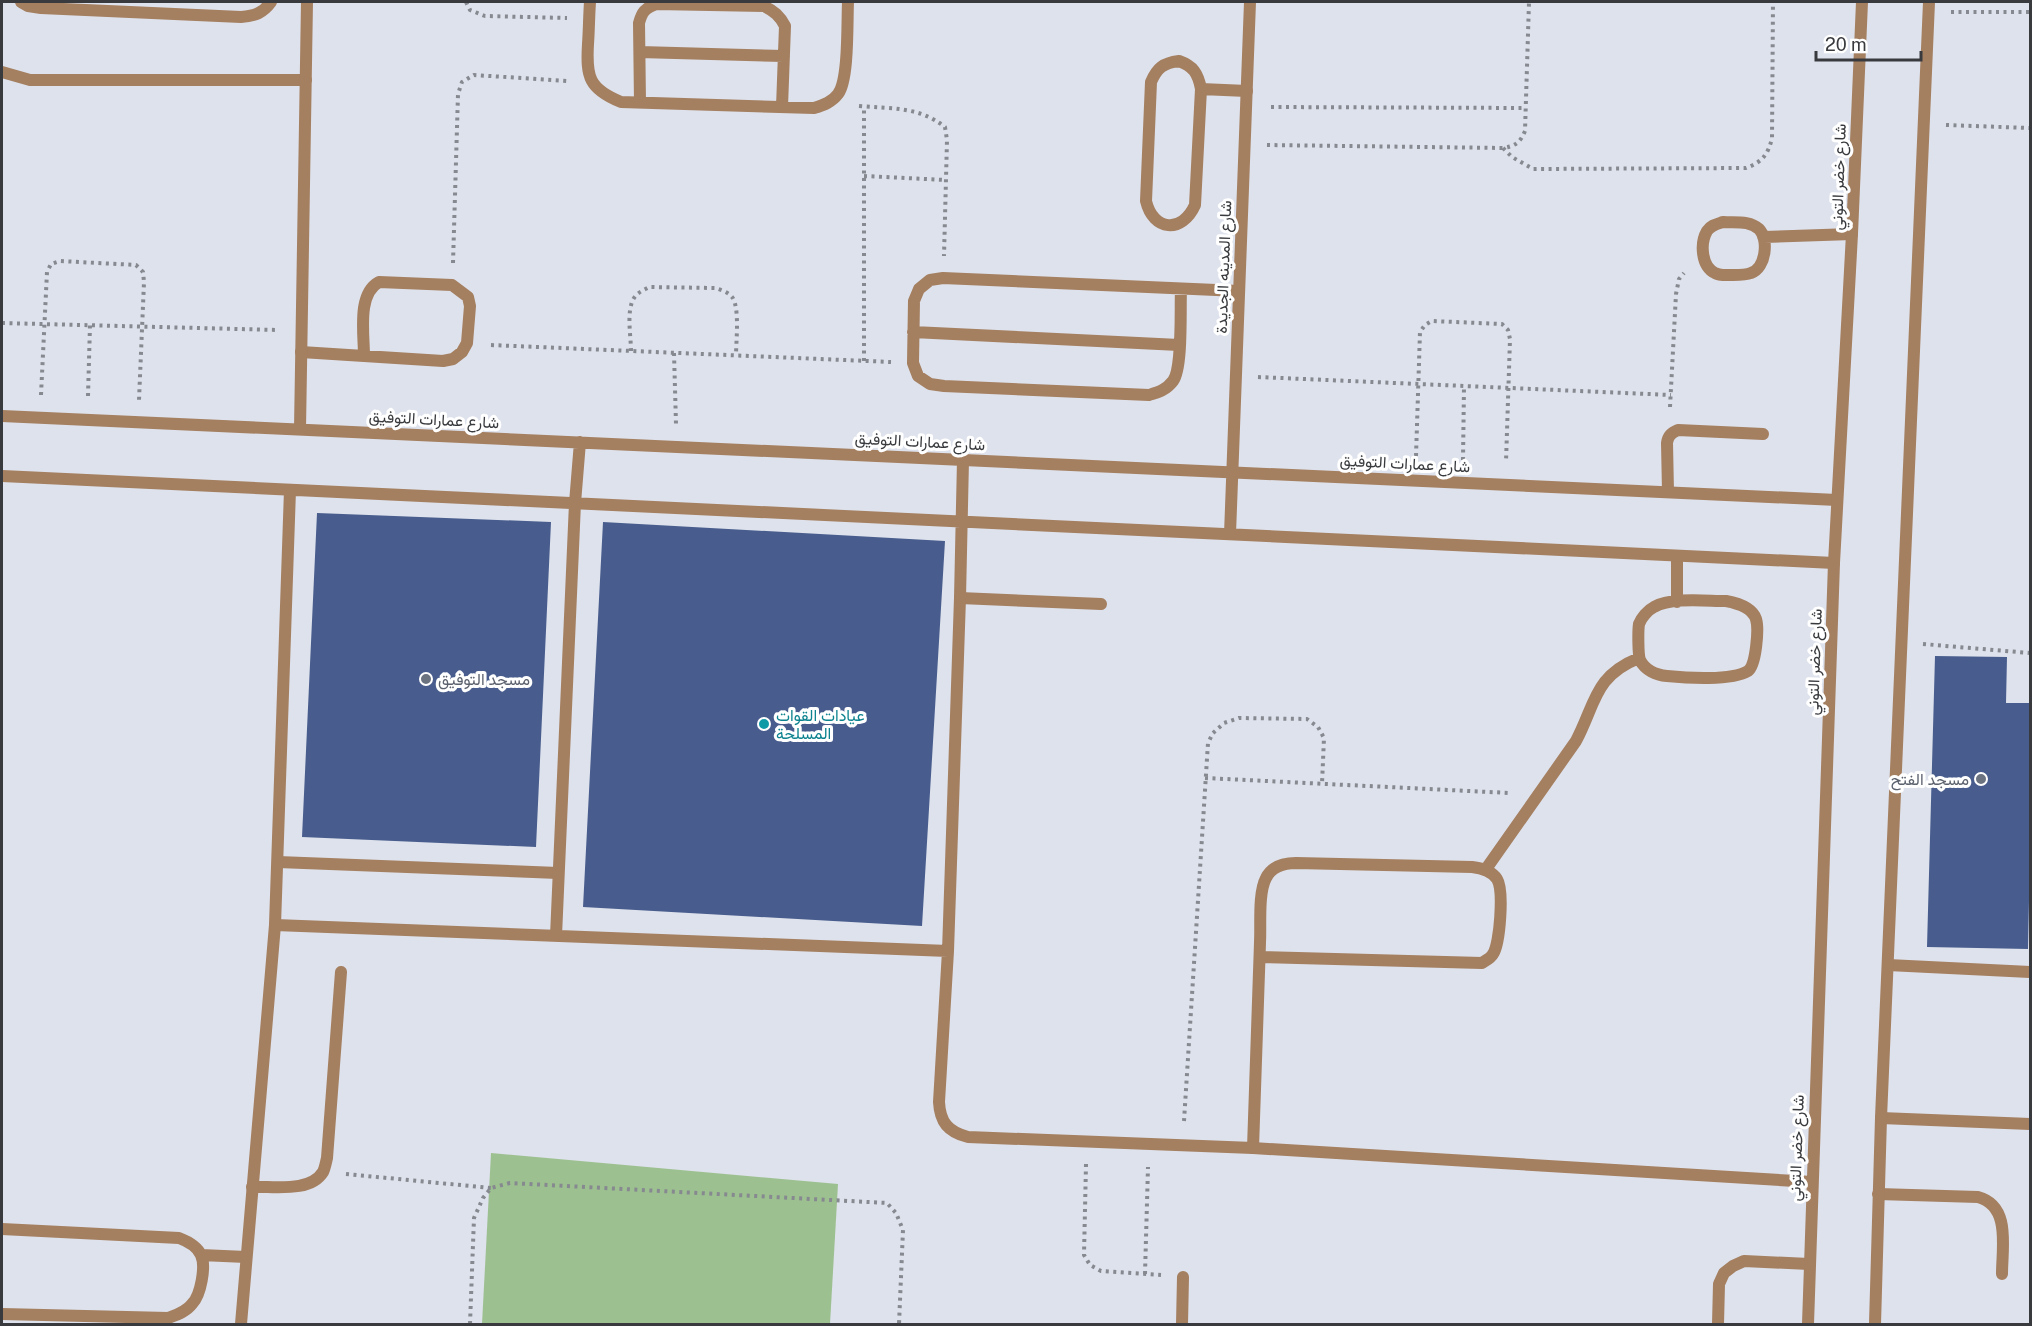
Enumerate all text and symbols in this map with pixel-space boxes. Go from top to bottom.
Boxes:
scale bar [1816,24,1921,62]
text: 20 m [1825,34,1867,55]
street label: شارع خضر التوني [1827,123,1854,231]
street label: شارع المدينه الجديدة [1212,200,1237,334]
street label: شارع عمارات التوفيق [368,407,500,434]
street label: شارع عمارات التوفيق [854,429,986,456]
street label: شارع عمارات التوفيق [1339,451,1471,478]
street label: شارع خضر التوني [1803,608,1830,716]
place label: مسجد التوفيق [438,670,530,690]
marker: مسجد التوفيق [419,672,433,686]
place label: عيادات القوات المسلحة [776,706,865,743]
marker: عيادات القوات المسلحة [757,717,771,731]
place label: مسجد الفتح [1891,770,1969,791]
marker: مسجد الفتح [1974,772,1988,786]
street label: شارع خضر التوني [1785,1094,1812,1202]

